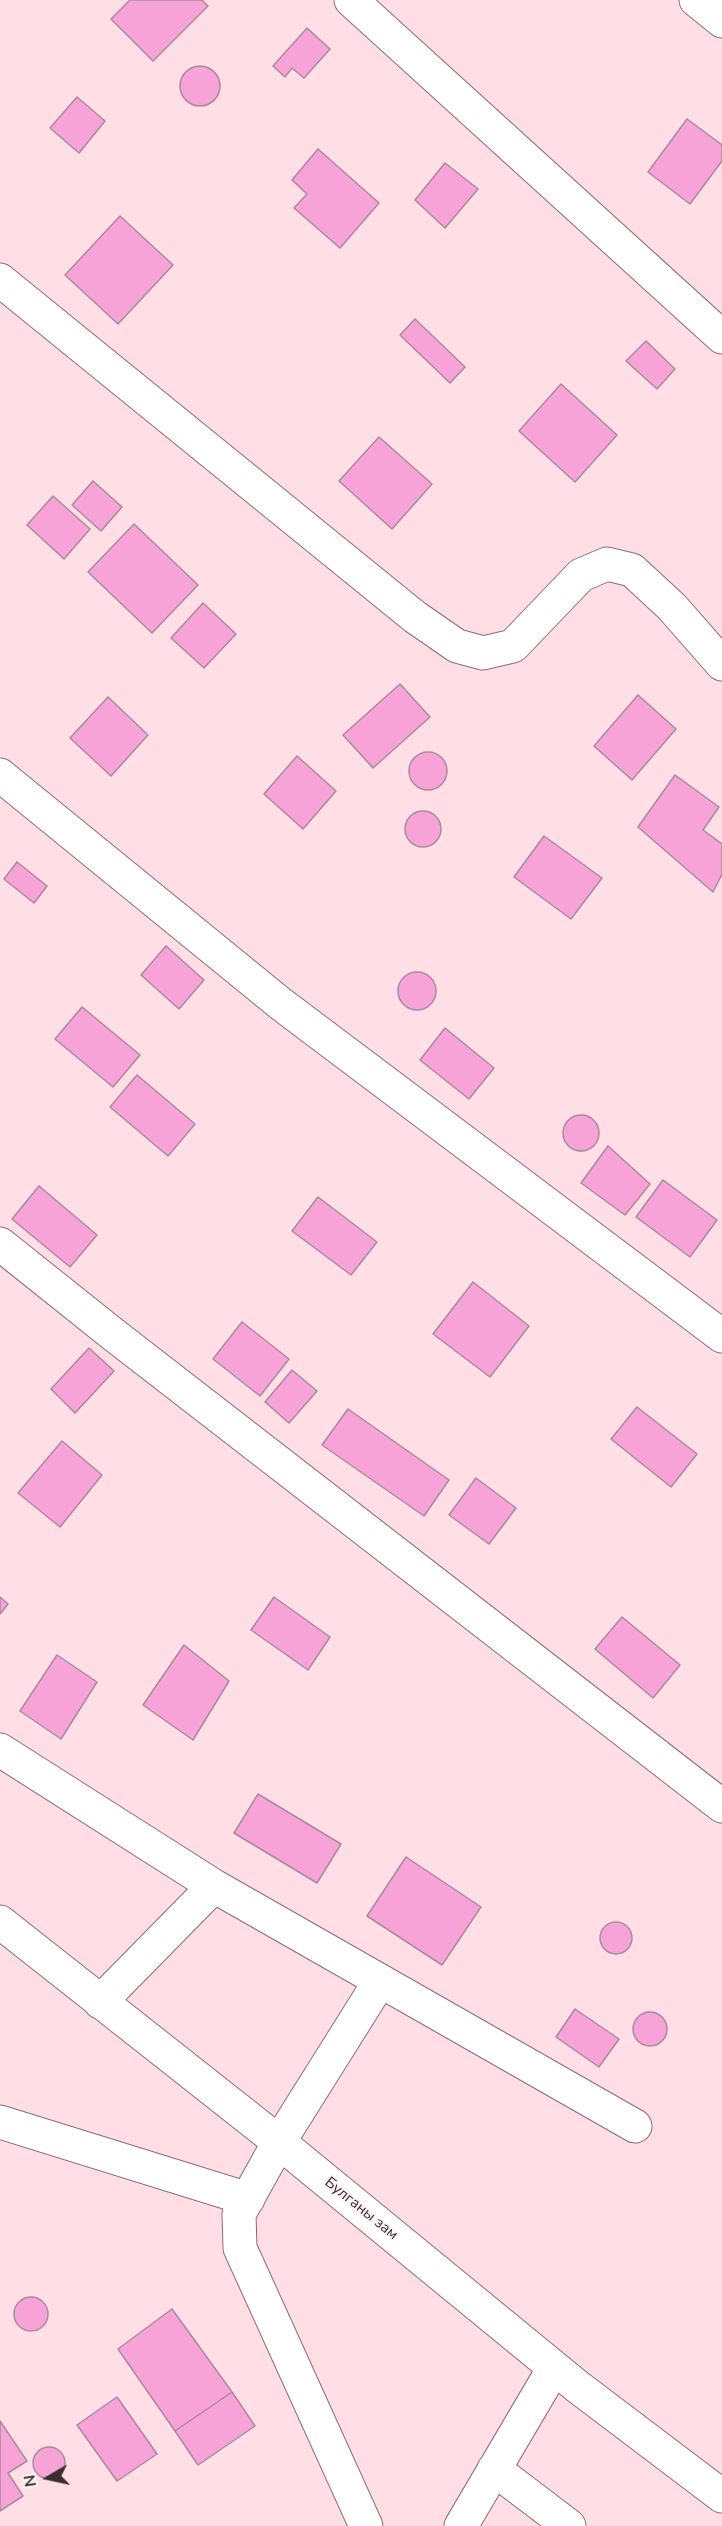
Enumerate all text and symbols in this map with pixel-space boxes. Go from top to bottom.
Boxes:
street label: Булганы зам [321,2174,401,2244]
north arrow [18,2448,78,2508]
text: N [18,2473,42,2488]

